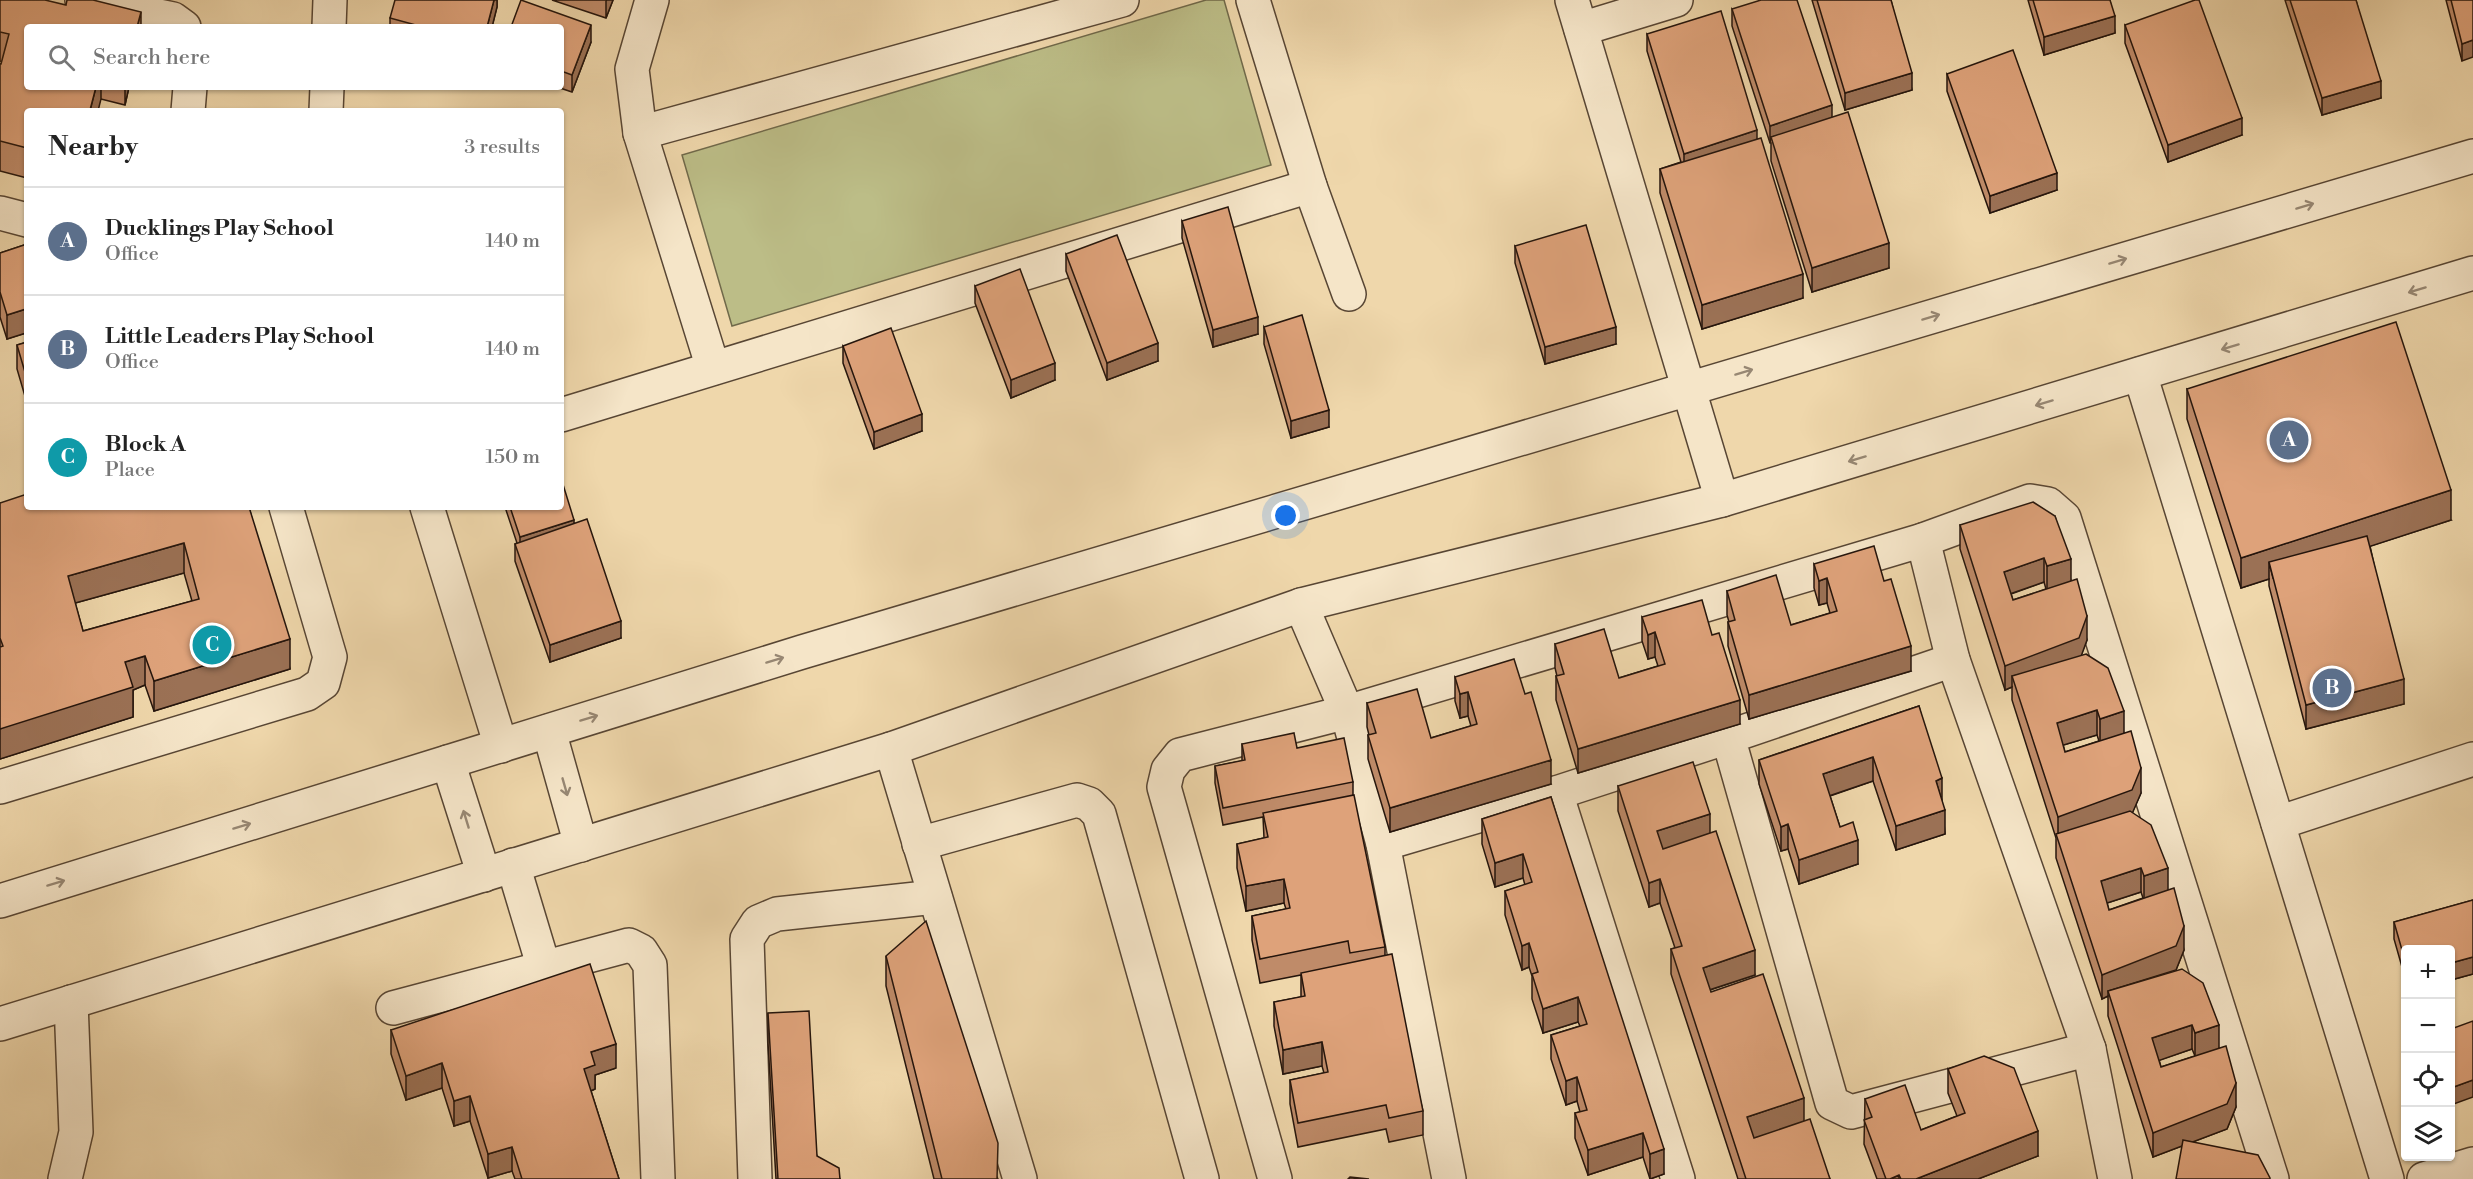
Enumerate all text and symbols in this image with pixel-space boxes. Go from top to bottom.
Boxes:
search box [24,24,564,90]
icon: search [45,41,78,74]
text: Search here [93,44,210,71]
text: Nearby [48,131,138,163]
text: 3 results [464,135,540,160]
one-way arrow [2295,200,2314,211]
text: Ducklings Play School [105,215,334,242]
text: A [60,229,75,254]
text: 140 m [485,229,540,254]
text: Office [105,242,159,267]
one-way arrow [2108,255,2127,266]
one-way arrow [2408,285,2427,296]
one-way arrow [1921,311,1940,322]
text: Little Leaders Play School [105,323,374,350]
text: B [60,337,75,362]
text: 140 m [485,337,540,362]
one-way arrow [2221,342,2240,353]
text: Office [105,350,159,375]
one-way arrow [1735,366,1754,377]
one-way arrow [2035,398,2054,409]
pin: A [2270,418,2308,462]
text: Block A [105,431,186,458]
text: C [60,445,75,470]
text: 150 m [485,445,540,470]
one-way arrow [1848,454,1867,465]
text: Place [105,458,155,483]
your location [1271,501,1300,530]
pin: C [192,622,232,668]
one-way arrow [765,654,784,665]
pin: B [2312,666,2352,710]
one-way arrow [579,712,598,723]
one-way arrow [559,777,571,796]
one-way arrow [460,810,471,829]
one-way arrow [232,820,251,831]
one-way arrow [46,877,65,888]
map controls [2401,945,2455,1161]
button: + [2401,945,2455,999]
button: − [2401,999,2455,1053]
button: locate [2401,1053,2455,1107]
button: layers [2401,1107,2455,1161]

